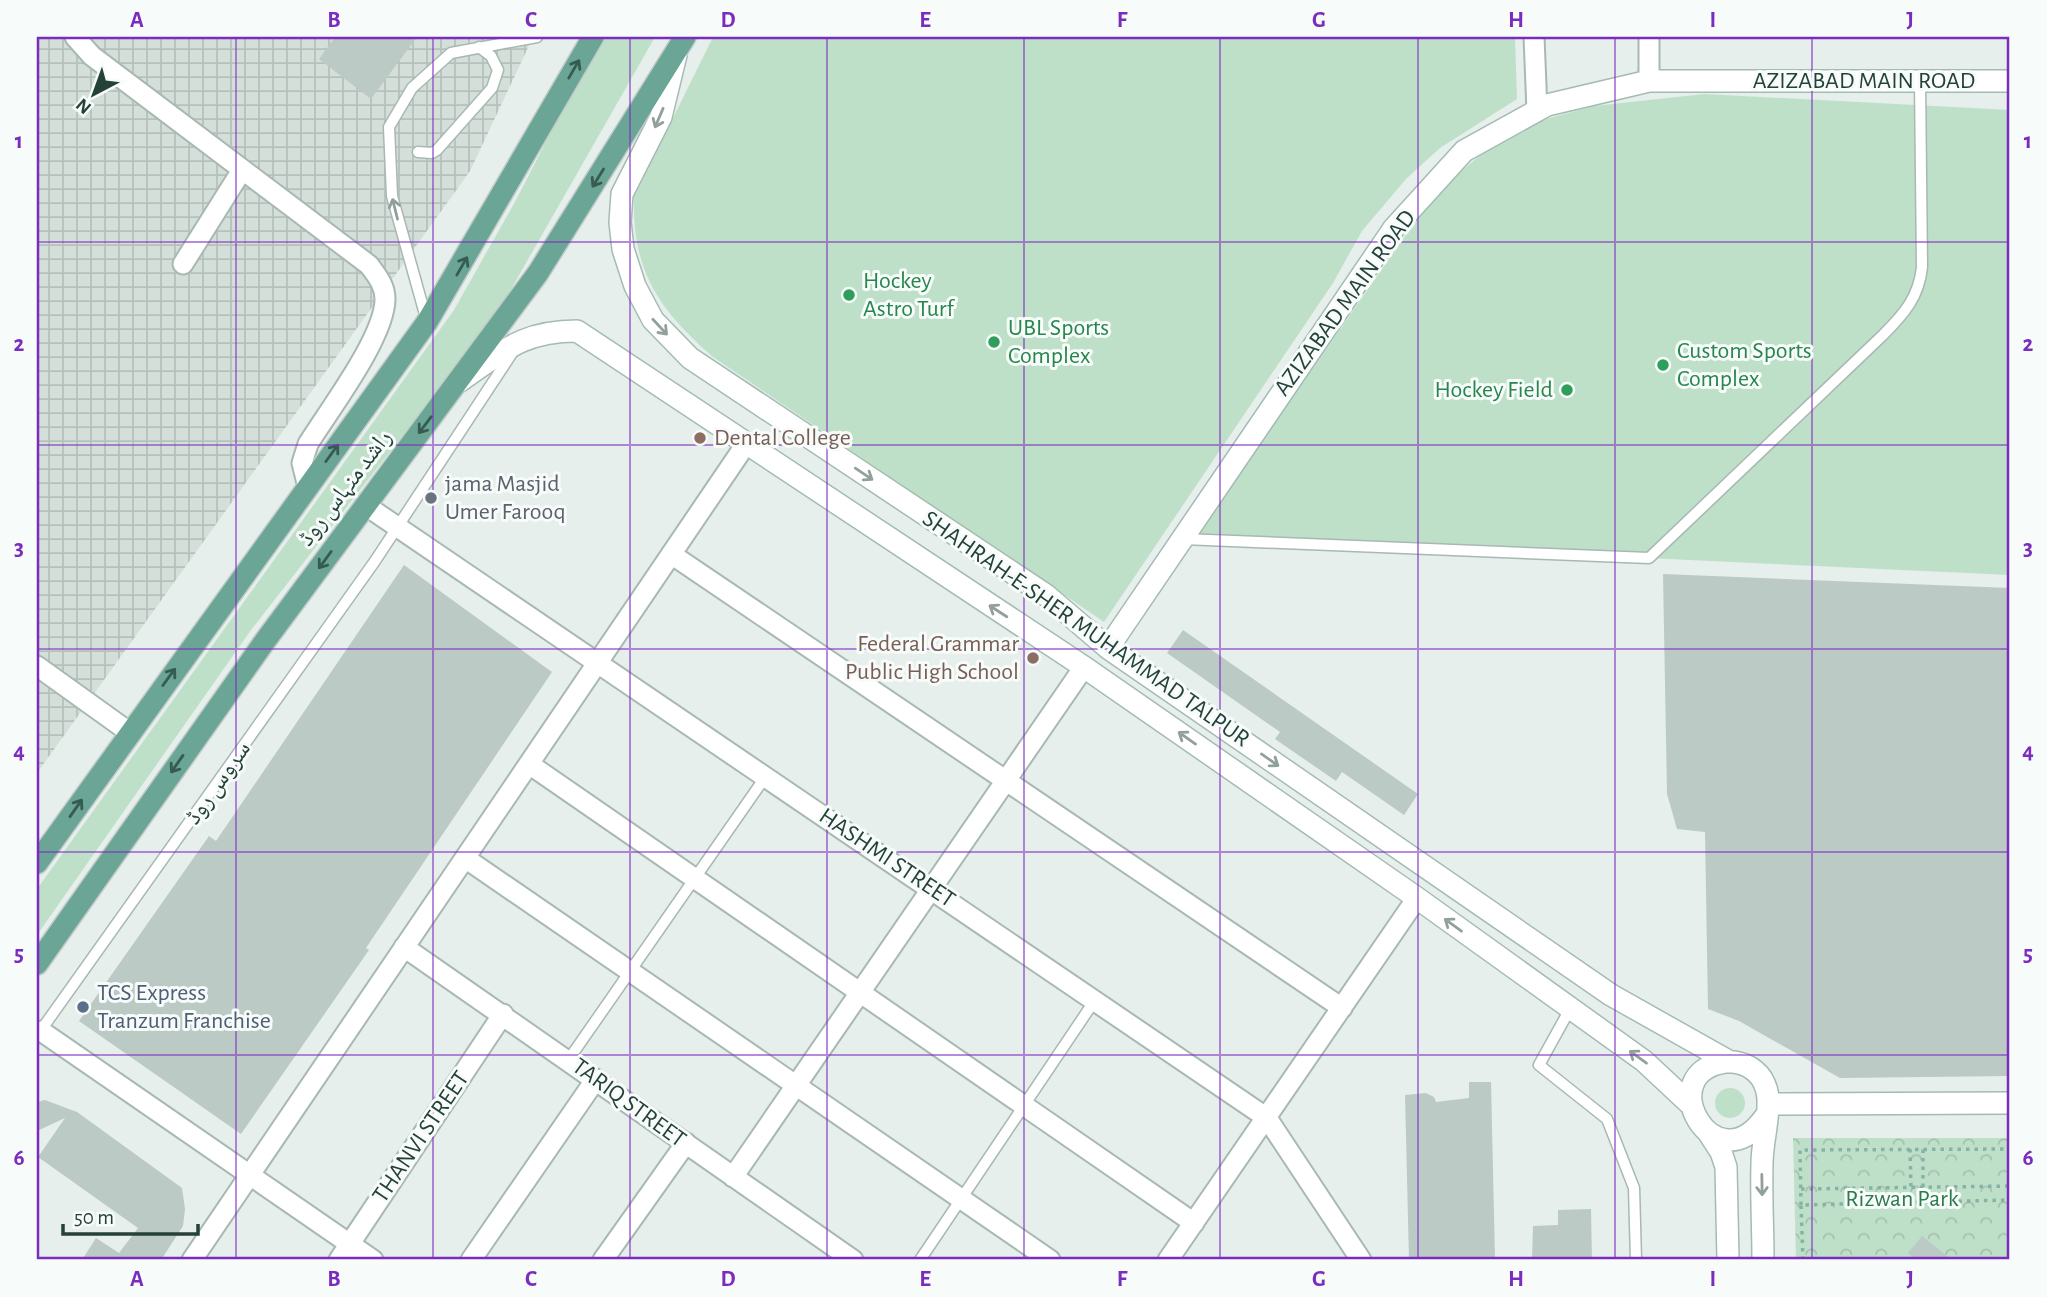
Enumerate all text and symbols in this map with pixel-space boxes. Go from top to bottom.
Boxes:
text: A [130,9,144,32]
text: B [327,9,341,32]
text: C [525,9,537,32]
text: D [720,9,736,32]
text: E [919,9,931,32]
text: F [1117,9,1128,32]
text: G [1312,9,1326,32]
text: H [1508,9,1524,32]
text: I [1710,9,1716,32]
text: J [1906,9,1914,32]
one-way arrow [568,59,582,79]
north arrow [60,60,130,130]
street label: AZIZABAD MAIN ROAD [1753,69,1975,93]
text: N [73,94,95,117]
one-way arrow [652,107,665,128]
text: 1 [15,130,23,153]
text: 1 [2024,130,2032,153]
one-way arrow [590,168,604,188]
one-way arrow [388,198,401,221]
street label: AZIZABAD MAIN ROAD [1270,206,1420,400]
one-way arrow [455,257,469,277]
place label: Hockey Astro Turf [863,269,956,321]
marker: Hockey Astro Turf [841,287,857,303]
place label: UBL Sports Complex [1008,316,1109,368]
one-way arrow [652,318,669,335]
text: 2 [14,333,25,356]
text: 2 [2023,333,2034,356]
marker: UBL Sports Complex [986,334,1002,350]
place label: Custom Sports Complex [1677,339,1812,391]
marker: Custom Sports Complex [1655,357,1671,373]
place label: Hockey Field [1435,378,1553,402]
marker: Hockey Field [1559,382,1575,398]
one-way arrow [418,415,433,433]
street label: راشد منہاس روڈ [294,426,397,551]
place label: Dental College [714,426,851,450]
marker: Dental College [692,430,708,446]
one-way arrow [325,444,339,463]
one-way arrow [854,467,873,481]
place label: jama Masjid Umer Farooq [445,472,566,524]
marker: jama Masjid Umer Farooq [423,490,439,506]
street label: SHAHRAH-E-SHER MUHAMMAD TALPUR [918,506,1254,752]
text: 3 [14,537,24,560]
text: 3 [2023,537,2033,560]
one-way arrow [317,550,332,569]
one-way arrow [989,603,1009,617]
place label: Federal Grammar Public High School [845,632,1019,684]
marker: Federal Grammar Public High School [1025,650,1041,666]
one-way arrow [162,668,177,687]
one-way arrow [1178,731,1197,745]
street label: سروس روڈ [181,737,256,830]
text: 4 [13,740,25,763]
text: 4 [2022,740,2034,763]
one-way arrow [1260,753,1279,767]
one-way arrow [170,754,184,773]
one-way arrow [69,798,83,818]
street label: HASHMI STREET [815,804,960,912]
one-way arrow [1444,918,1463,933]
text: 5 [14,943,24,966]
text: 5 [2023,943,2033,966]
place label: TCS Express Tranzum Franchise [97,981,271,1033]
marker: TCS Express Tranzum Franchise [75,999,91,1015]
one-way arrow [1629,1050,1648,1065]
street label: TARIQ STREET [568,1054,690,1152]
street label: THANVI STREET [368,1067,474,1207]
text: 6 [13,1147,25,1170]
text: 6 [2022,1147,2034,1170]
one-way arrow [1755,1174,1769,1197]
park label: Rizwan Park [1845,1187,1959,1211]
scale bar [63,1192,198,1236]
text: 50 m [74,1207,114,1228]
text: A [130,1268,144,1291]
text: B [327,1268,341,1291]
text: C [525,1268,537,1291]
text: D [720,1268,736,1291]
text: E [919,1268,931,1291]
text: F [1117,1268,1128,1291]
text: G [1312,1268,1326,1291]
text: H [1508,1268,1524,1291]
text: I [1710,1268,1716,1291]
text: J [1906,1268,1914,1291]

